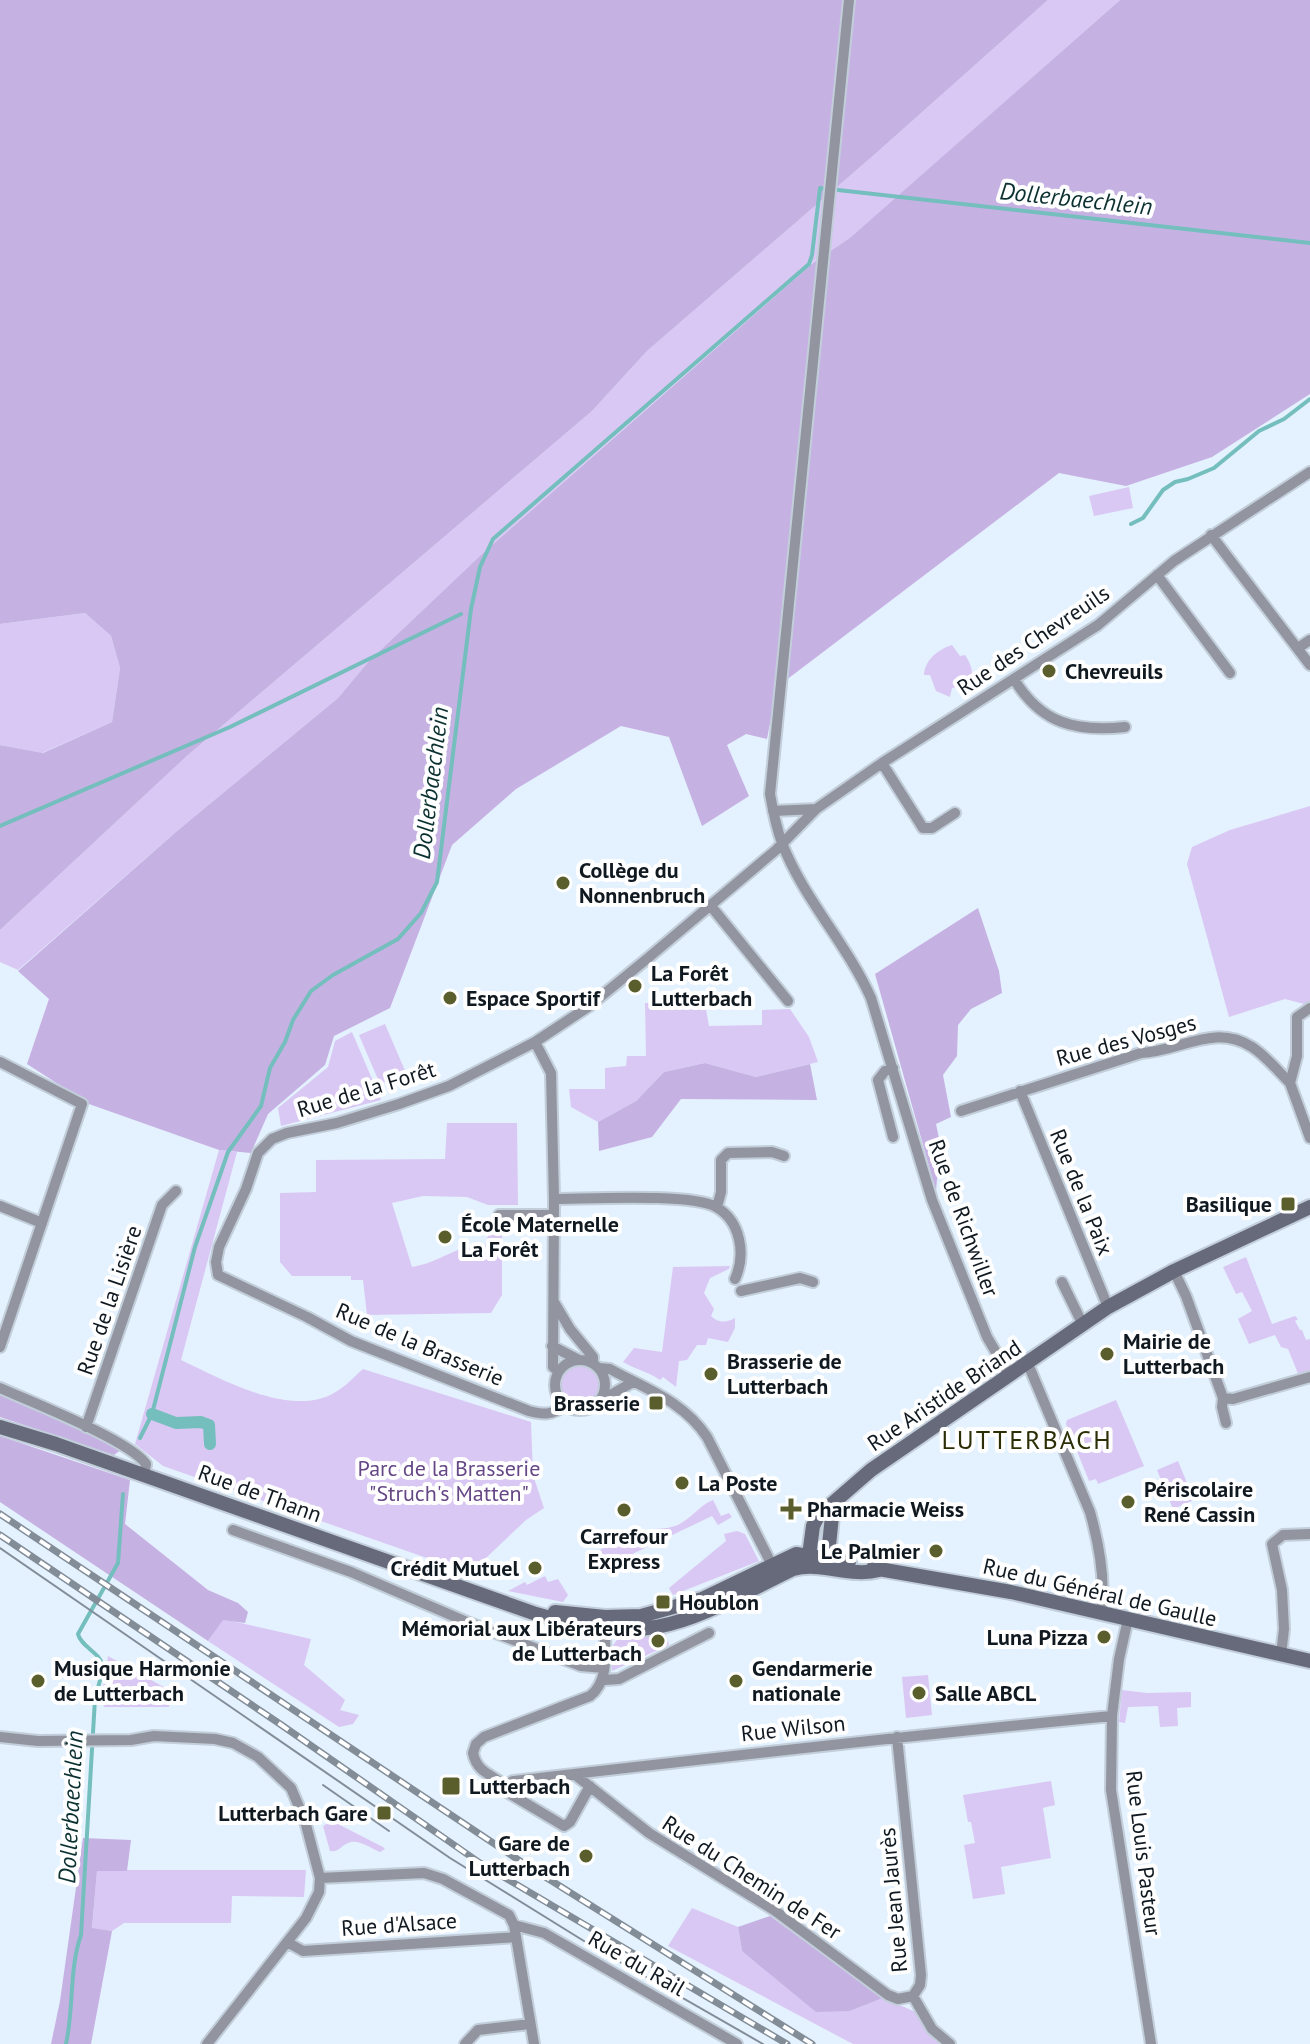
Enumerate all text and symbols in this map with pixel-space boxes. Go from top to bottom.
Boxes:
water label: Dollerbaechlein [998,175,1154,222]
street label: Rue des Chevreuils [952,579,1114,701]
place label: Chevreuils [1065,658,1163,684]
marker: Chevreuils [1040,662,1058,680]
water label: Dollerbaechlein [406,705,455,861]
place label: Collège du Nonnenbruch [579,856,705,909]
marker: Collège du Nonnenbruch [554,874,572,892]
place label: La Forêt Lutterbach [651,959,752,1012]
marker: La Forêt Lutterbach [626,977,644,995]
place label: Espace Sportif [466,984,602,1012]
marker: Espace Sportif [441,989,459,1007]
street label: Rue des Vosges [1053,1008,1199,1072]
street label: Rue de la Forêt [293,1055,439,1123]
street label: Rue de la Paix [1044,1125,1120,1259]
street label: Rue de Richwiller [923,1136,1006,1301]
place label: Basilique [1186,1190,1272,1218]
marker: Basilique [1279,1195,1297,1213]
place label: École Maternelle La Forêt [461,1210,619,1263]
street label: Rue de la Lisière [70,1222,148,1378]
marker: École Maternelle La Forêt [436,1228,454,1246]
street label: Rue de la Brasserie [332,1296,508,1392]
place label: Mairie de Lutterbach [1123,1327,1224,1380]
street label: Rue Aristide Briand [862,1333,1026,1457]
marker: Mairie de Lutterbach [1098,1345,1116,1363]
place label: Brasserie de Lutterbach [727,1347,842,1400]
marker: Brasserie de Lutterbach [702,1365,720,1383]
place label: Brasserie [554,1389,640,1417]
marker: Brasserie [647,1394,665,1412]
district label: LUTTERBACH [941,1423,1113,1456]
park label: Parc de la Brasserie "Struch's Matten" [358,1454,540,1507]
street label: Rue de Thann [194,1458,326,1528]
place label: La Poste [698,1469,777,1497]
marker: La Poste [673,1474,691,1492]
place label: Périscolaire René Cassin [1144,1475,1255,1528]
marker: Périscolaire René Cassin [1119,1493,1137,1511]
place label: Pharmacie Weiss [807,1495,964,1523]
marker: Pharmacie Weiss [782,1500,800,1518]
marker: Carrefour Express [615,1501,633,1519]
place label: Carrefour Express [580,1522,668,1575]
place label: Le Palmier [821,1537,920,1565]
marker: Le Palmier [927,1542,945,1560]
street label: Rue du Général de Gaulle [980,1551,1220,1633]
place label: Crédit Mutuel [390,1554,520,1582]
marker: Crédit Mutuel [526,1559,544,1577]
place label: Houblon [679,1588,759,1616]
marker: Houblon [654,1593,672,1611]
place label: Mémorial aux Libérateurs de Lutterbach [401,1614,642,1667]
place label: Luna Pizza [987,1623,1088,1651]
marker: Luna Pizza [1095,1628,1113,1646]
marker: Mémorial aux Libérateurs de Lutterbach [649,1632,667,1650]
place label: Musique Harmonie de Lutterbach [54,1654,231,1707]
place label: Gendarmerie nationale [752,1654,873,1707]
marker: Musique Harmonie de Lutterbach [29,1672,47,1690]
marker: Gendarmerie nationale [727,1672,745,1690]
place label: Salle ABCL [935,1679,1037,1707]
marker: Salle ABCL [910,1684,928,1702]
street label: Rue Wilson [739,1709,847,1747]
water label: Dollerbaechlein [51,1730,90,1884]
street label: Rue Louis Pasteur [1120,1769,1168,1938]
place label: Lutterbach [469,1772,570,1800]
marker: Lutterbach [440,1775,462,1797]
place label: Lutterbach Gare [218,1799,368,1827]
marker: Lutterbach Gare [375,1804,393,1822]
street label: Rue du Chemin de Fer [657,1809,847,1946]
street label: Rue Jean Jaurès [873,1826,913,1974]
place label: Gare de Lutterbach [469,1829,570,1882]
marker: Gare de Lutterbach [577,1847,595,1865]
street label: Rue d'Alsace [340,1906,458,1942]
street label: Rue du Rail [583,1924,691,2002]

